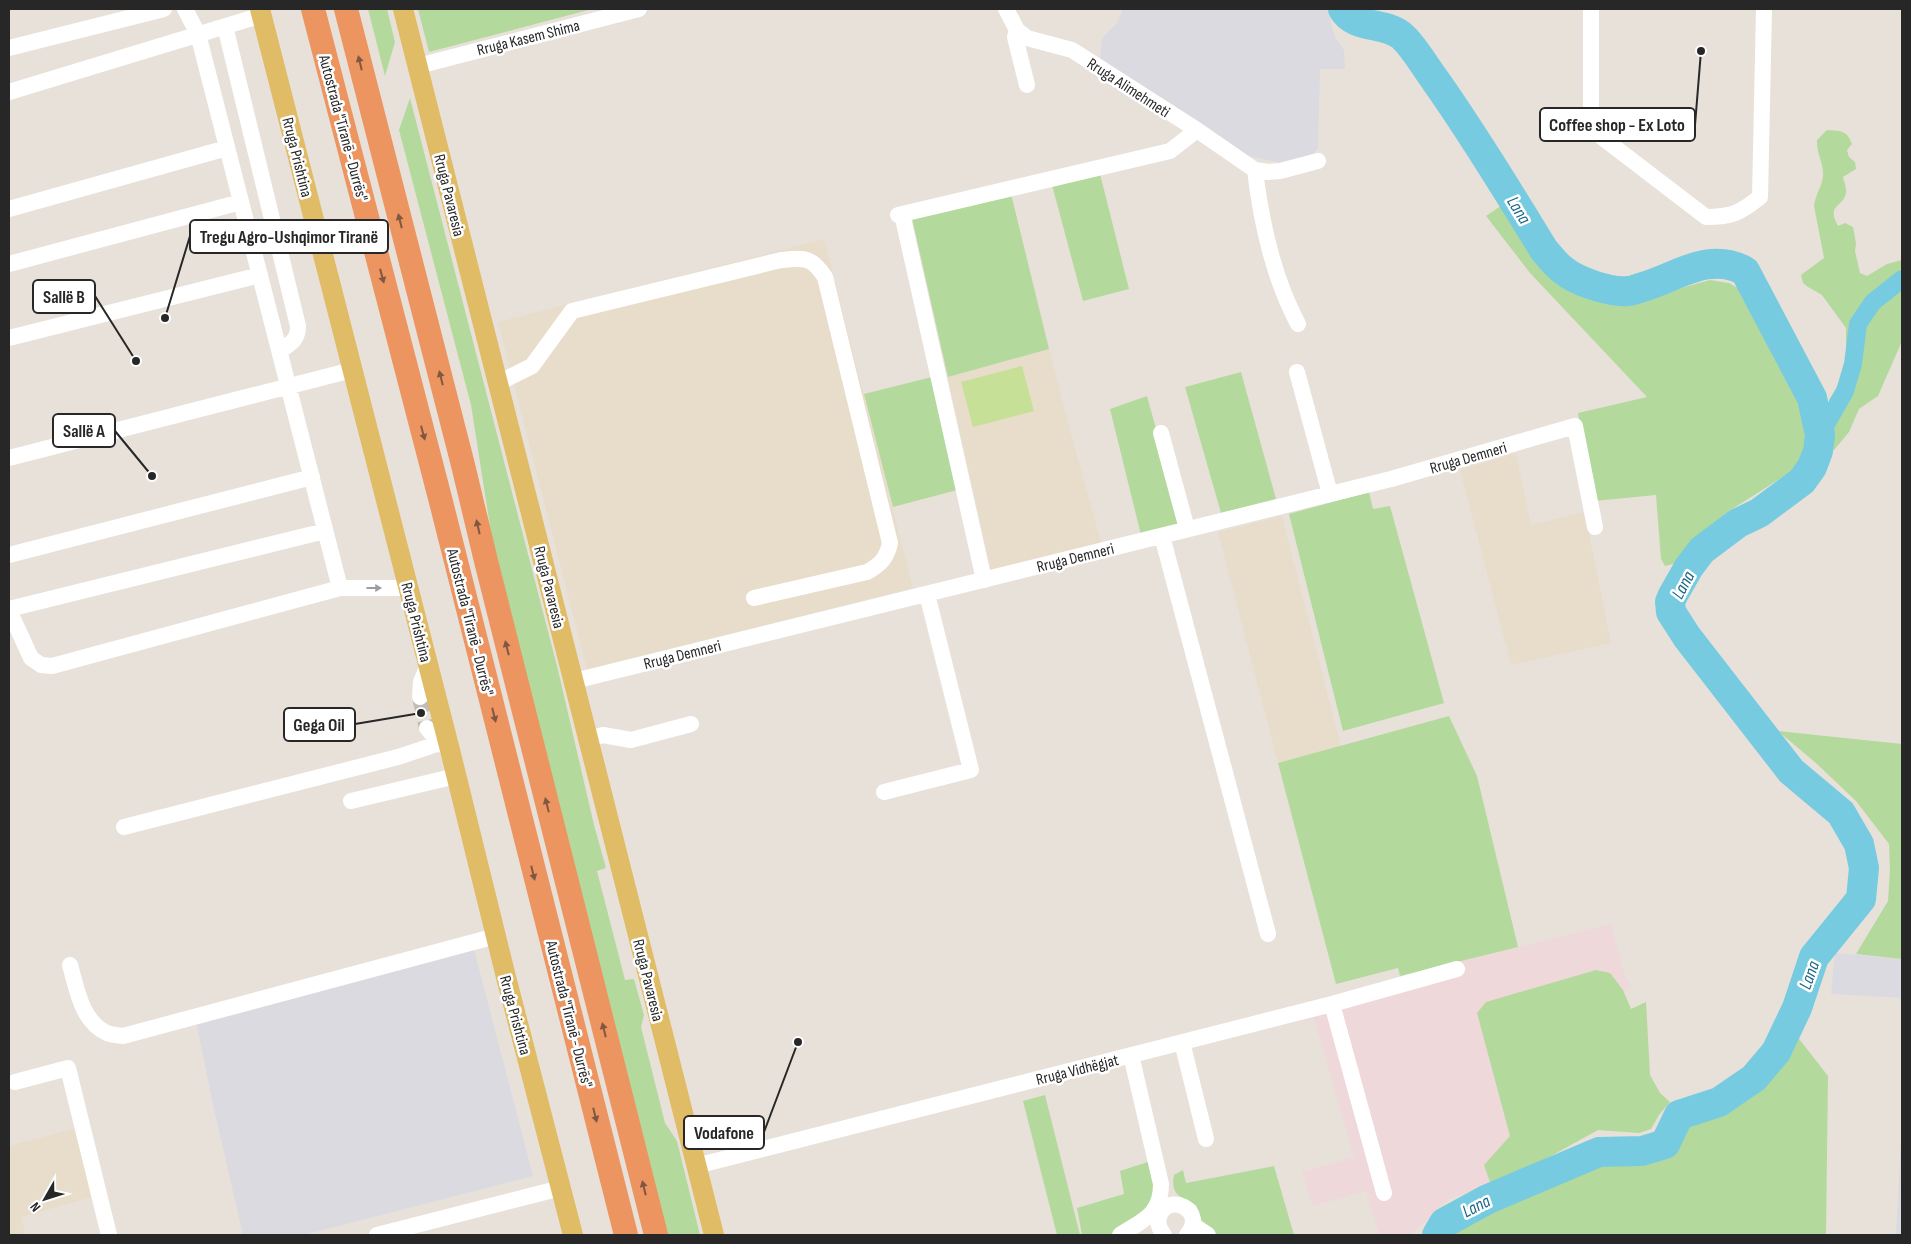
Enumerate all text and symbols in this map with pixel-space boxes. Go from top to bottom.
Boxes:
street label: Rruga Kasem Shima [475,17,582,60]
street label: Autostrada "Tiranë - Durrës" [314,52,371,204]
street label: Rruga Alimehmeti [1083,54,1173,122]
one-way arrow [356,56,364,71]
callout: Coffee shop - Ex Loto [1540,108,1695,141]
text: Coffee shop - Ex Loto [1549,115,1685,136]
street label: Rruga Prishtina [277,116,316,199]
street label: Rruga Pavaresia [429,152,468,238]
water label: Lana [1502,193,1535,228]
one-way arrow [396,213,404,228]
callout: Tregu Agro-Ushqimor Tiranë [190,220,388,253]
text: Tregu Agro-Ushqimor Tiranë [200,227,378,248]
one-way arrow [379,269,387,284]
callout: Sallë B [33,280,95,313]
text: Sallë B [43,287,85,308]
one-way arrow [436,371,444,386]
callout: Sallë A [53,414,115,447]
text: Sallë A [63,421,105,442]
one-way arrow [419,426,427,441]
street label: Rruga Demneri [1428,438,1509,478]
one-way arrow [474,520,482,535]
street label: Rruga Demneri [1035,540,1116,577]
street label: Rruga Pavaresia [529,544,568,630]
street label: Autostrada "Tiranë - Durrës" [442,546,497,698]
water label: Lana [1667,567,1700,603]
street label: Rruga Prishtina [396,581,435,664]
one-way arrow [367,584,383,592]
street label: Rruga Demneri [642,637,723,674]
one-way arrow [503,640,511,655]
callout: Gega Oil [284,708,355,741]
one-way arrow [490,708,498,723]
text: Gega Oil [293,715,345,736]
one-way arrow [543,798,551,813]
one-way arrow [530,865,538,880]
street label: Rruga Pavaresia [628,937,667,1023]
street label: Autostrada "Tiranë - Durrës" [541,938,596,1090]
water label: Lana [1795,958,1824,992]
street label: Rruga Prishtina [495,974,534,1057]
one-way arrow [600,1023,608,1038]
street label: Rruga Vidhëgjat [1034,1051,1121,1090]
one-way arrow [591,1107,599,1122]
callout: Vodafone [684,1116,764,1149]
text: Vodafone [694,1123,754,1144]
north arrow [20,1174,70,1224]
one-way arrow [640,1180,648,1196]
water label: Lana [1459,1190,1494,1222]
text: N [26,1199,44,1215]

